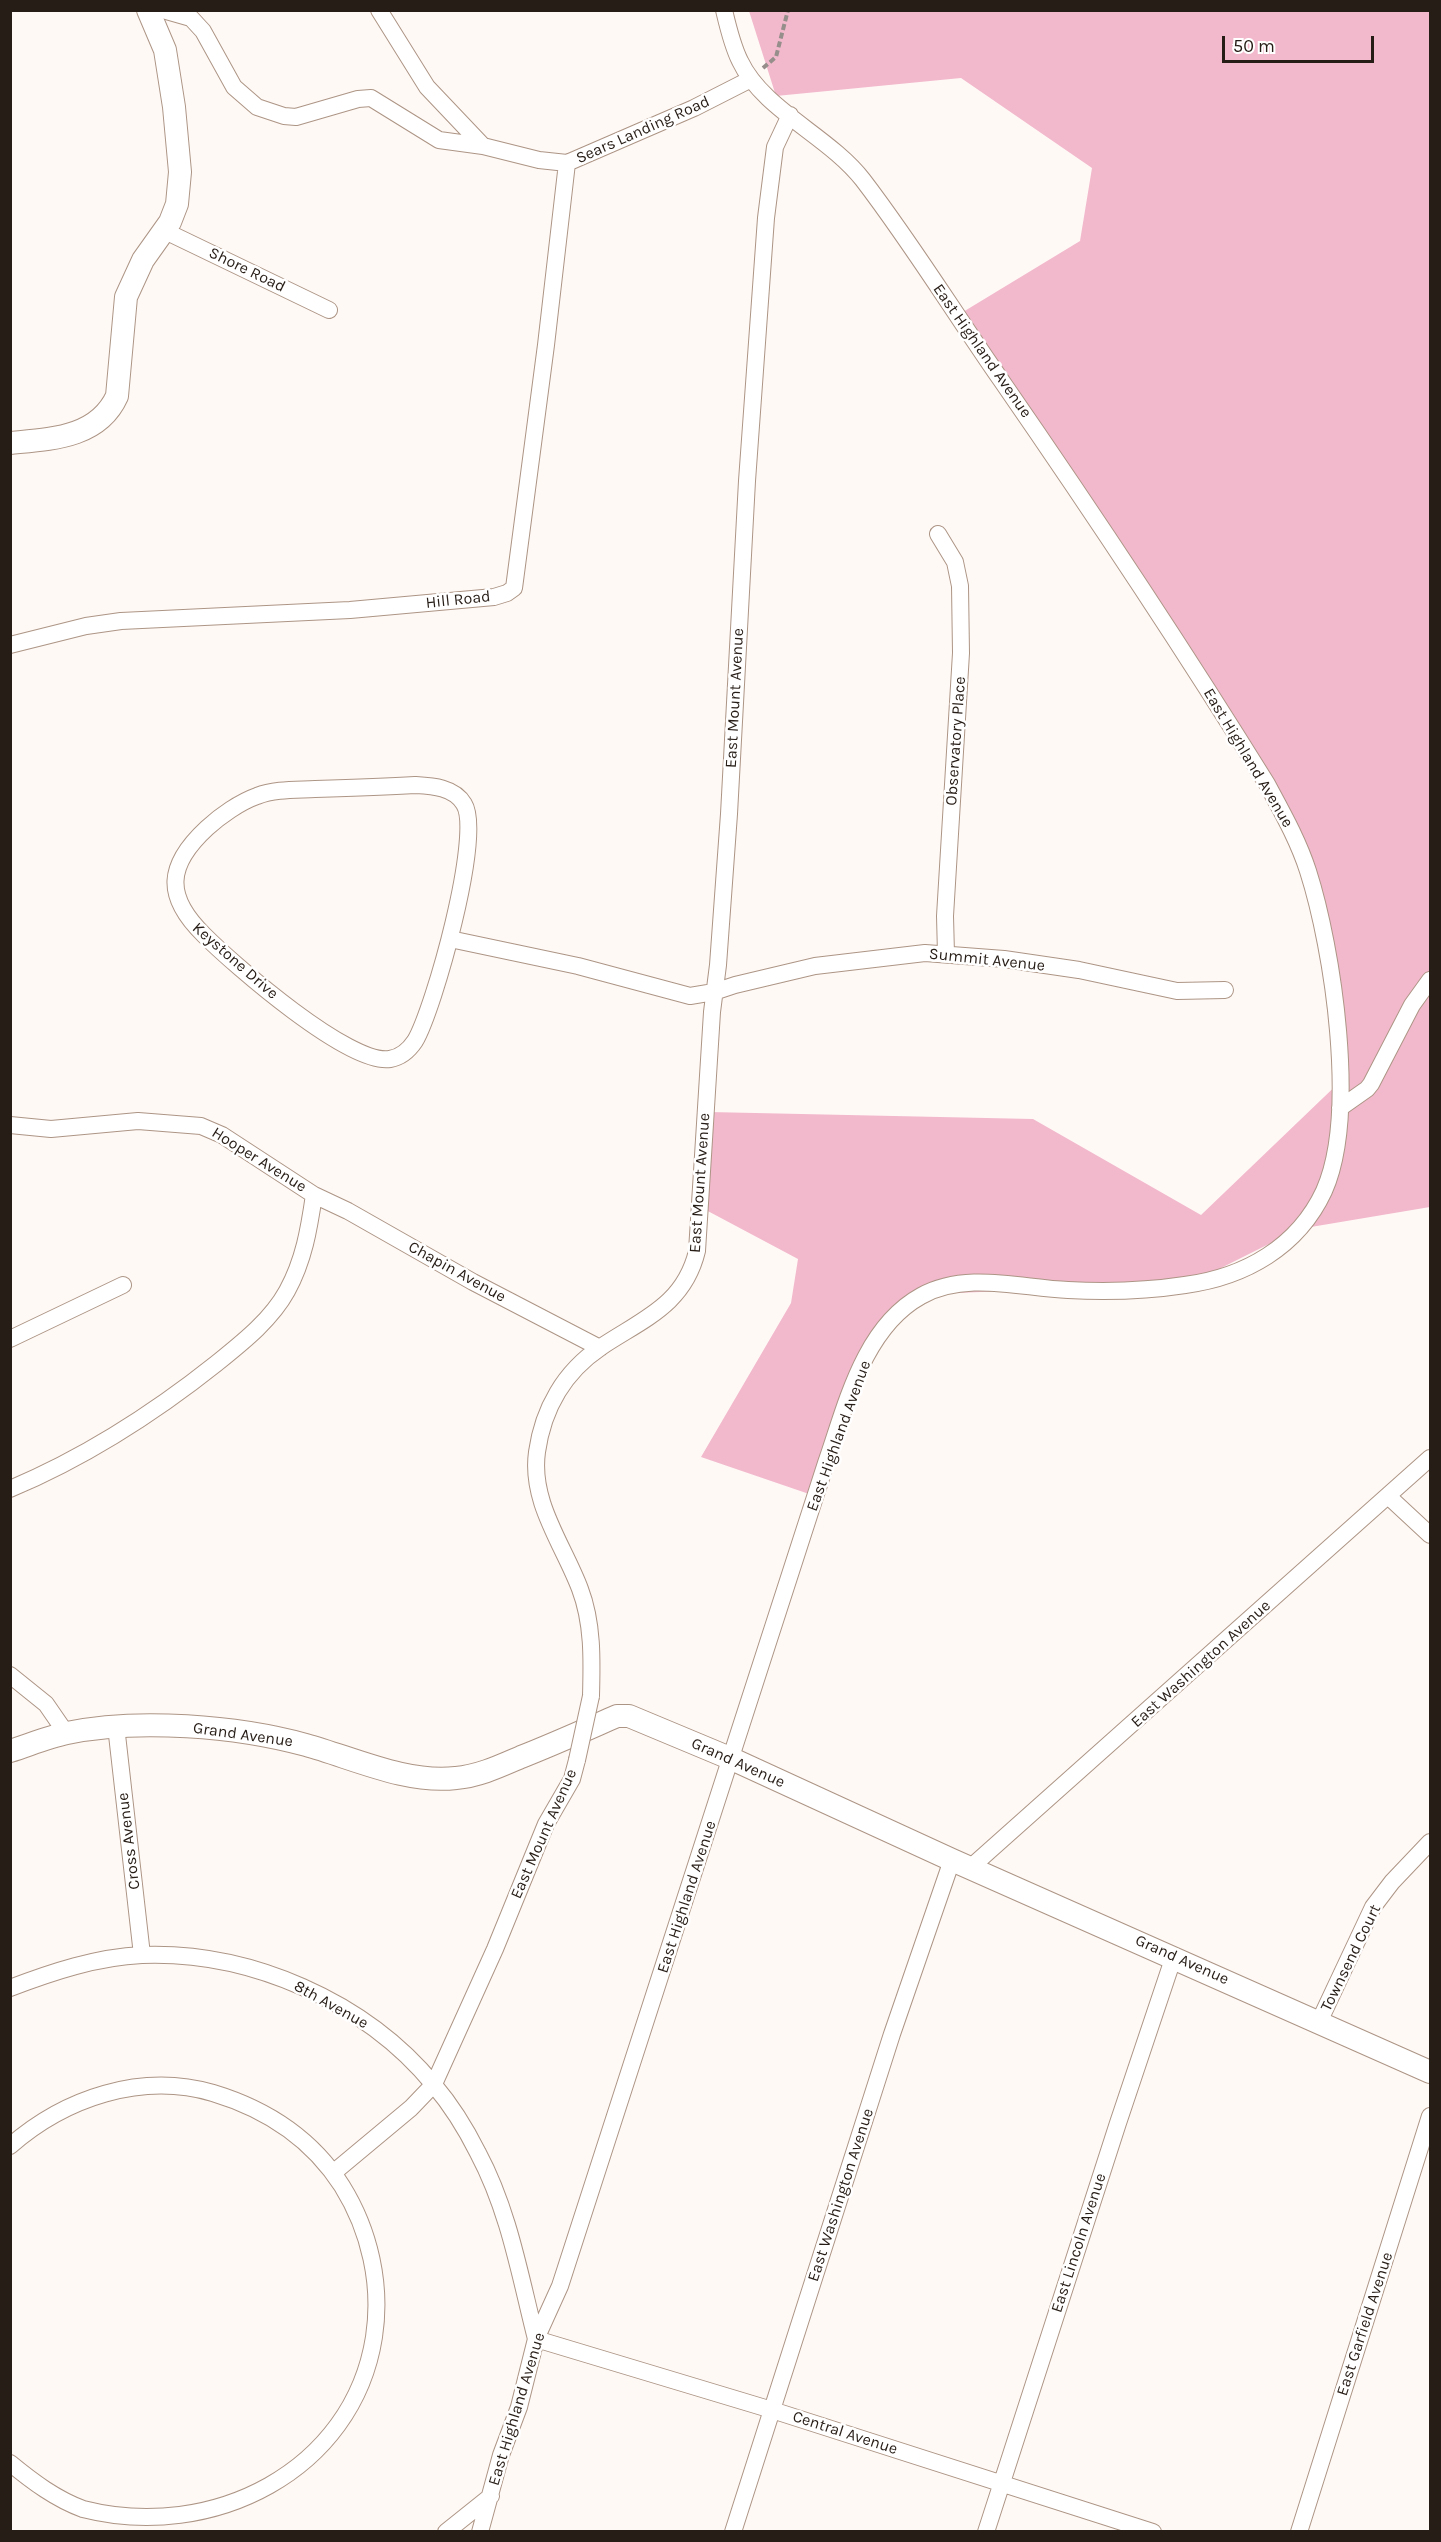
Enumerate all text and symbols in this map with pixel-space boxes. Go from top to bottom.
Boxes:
scale bar [1225,24,1376,62]
text: 50 m [1233,35,1275,57]
street label: Sears Landing Road [573,92,713,168]
street label: Shore Road [206,243,288,297]
street label: East Highland Avenue [929,280,1035,422]
street label: Hill Road [425,587,491,613]
street label: East Mount Avenue [722,628,748,768]
street label: Observatory Place [942,676,970,806]
street label: East Highland Avenue [1199,685,1297,831]
street label: Keystone Drive [188,918,282,1004]
street label: Summit Avenue [928,944,1046,976]
street label: East Mount Avenue [686,1112,714,1254]
street label: Hooper Avenue [208,1123,310,1197]
street label: Chapin Avenue [405,1237,509,1307]
street label: East Highland Avenue [803,1358,875,1514]
street label: East Washington Avenue [1127,1596,1275,1732]
street label: Grand Avenue [192,1719,294,1751]
street label: Grand Avenue [688,1734,788,1792]
street label: East Mount Avenue [507,1766,581,1902]
street label: Cross Avenue [114,1791,144,1891]
street label: East Highland Avenue [653,1818,721,1976]
street label: Townsend Court [1317,1902,1385,2014]
street label: Grand Avenue [1132,1931,1232,1989]
street label: 8th Avenue [291,1977,371,2033]
street label: East Washington Avenue [804,2106,878,2284]
street label: East Lincoln Avenue [1047,2171,1111,2315]
street label: East Garfield Avenue [1333,2250,1397,2398]
street label: East Highland Avenue [485,2330,549,2488]
street label: Central Avenue [790,2407,900,2459]

